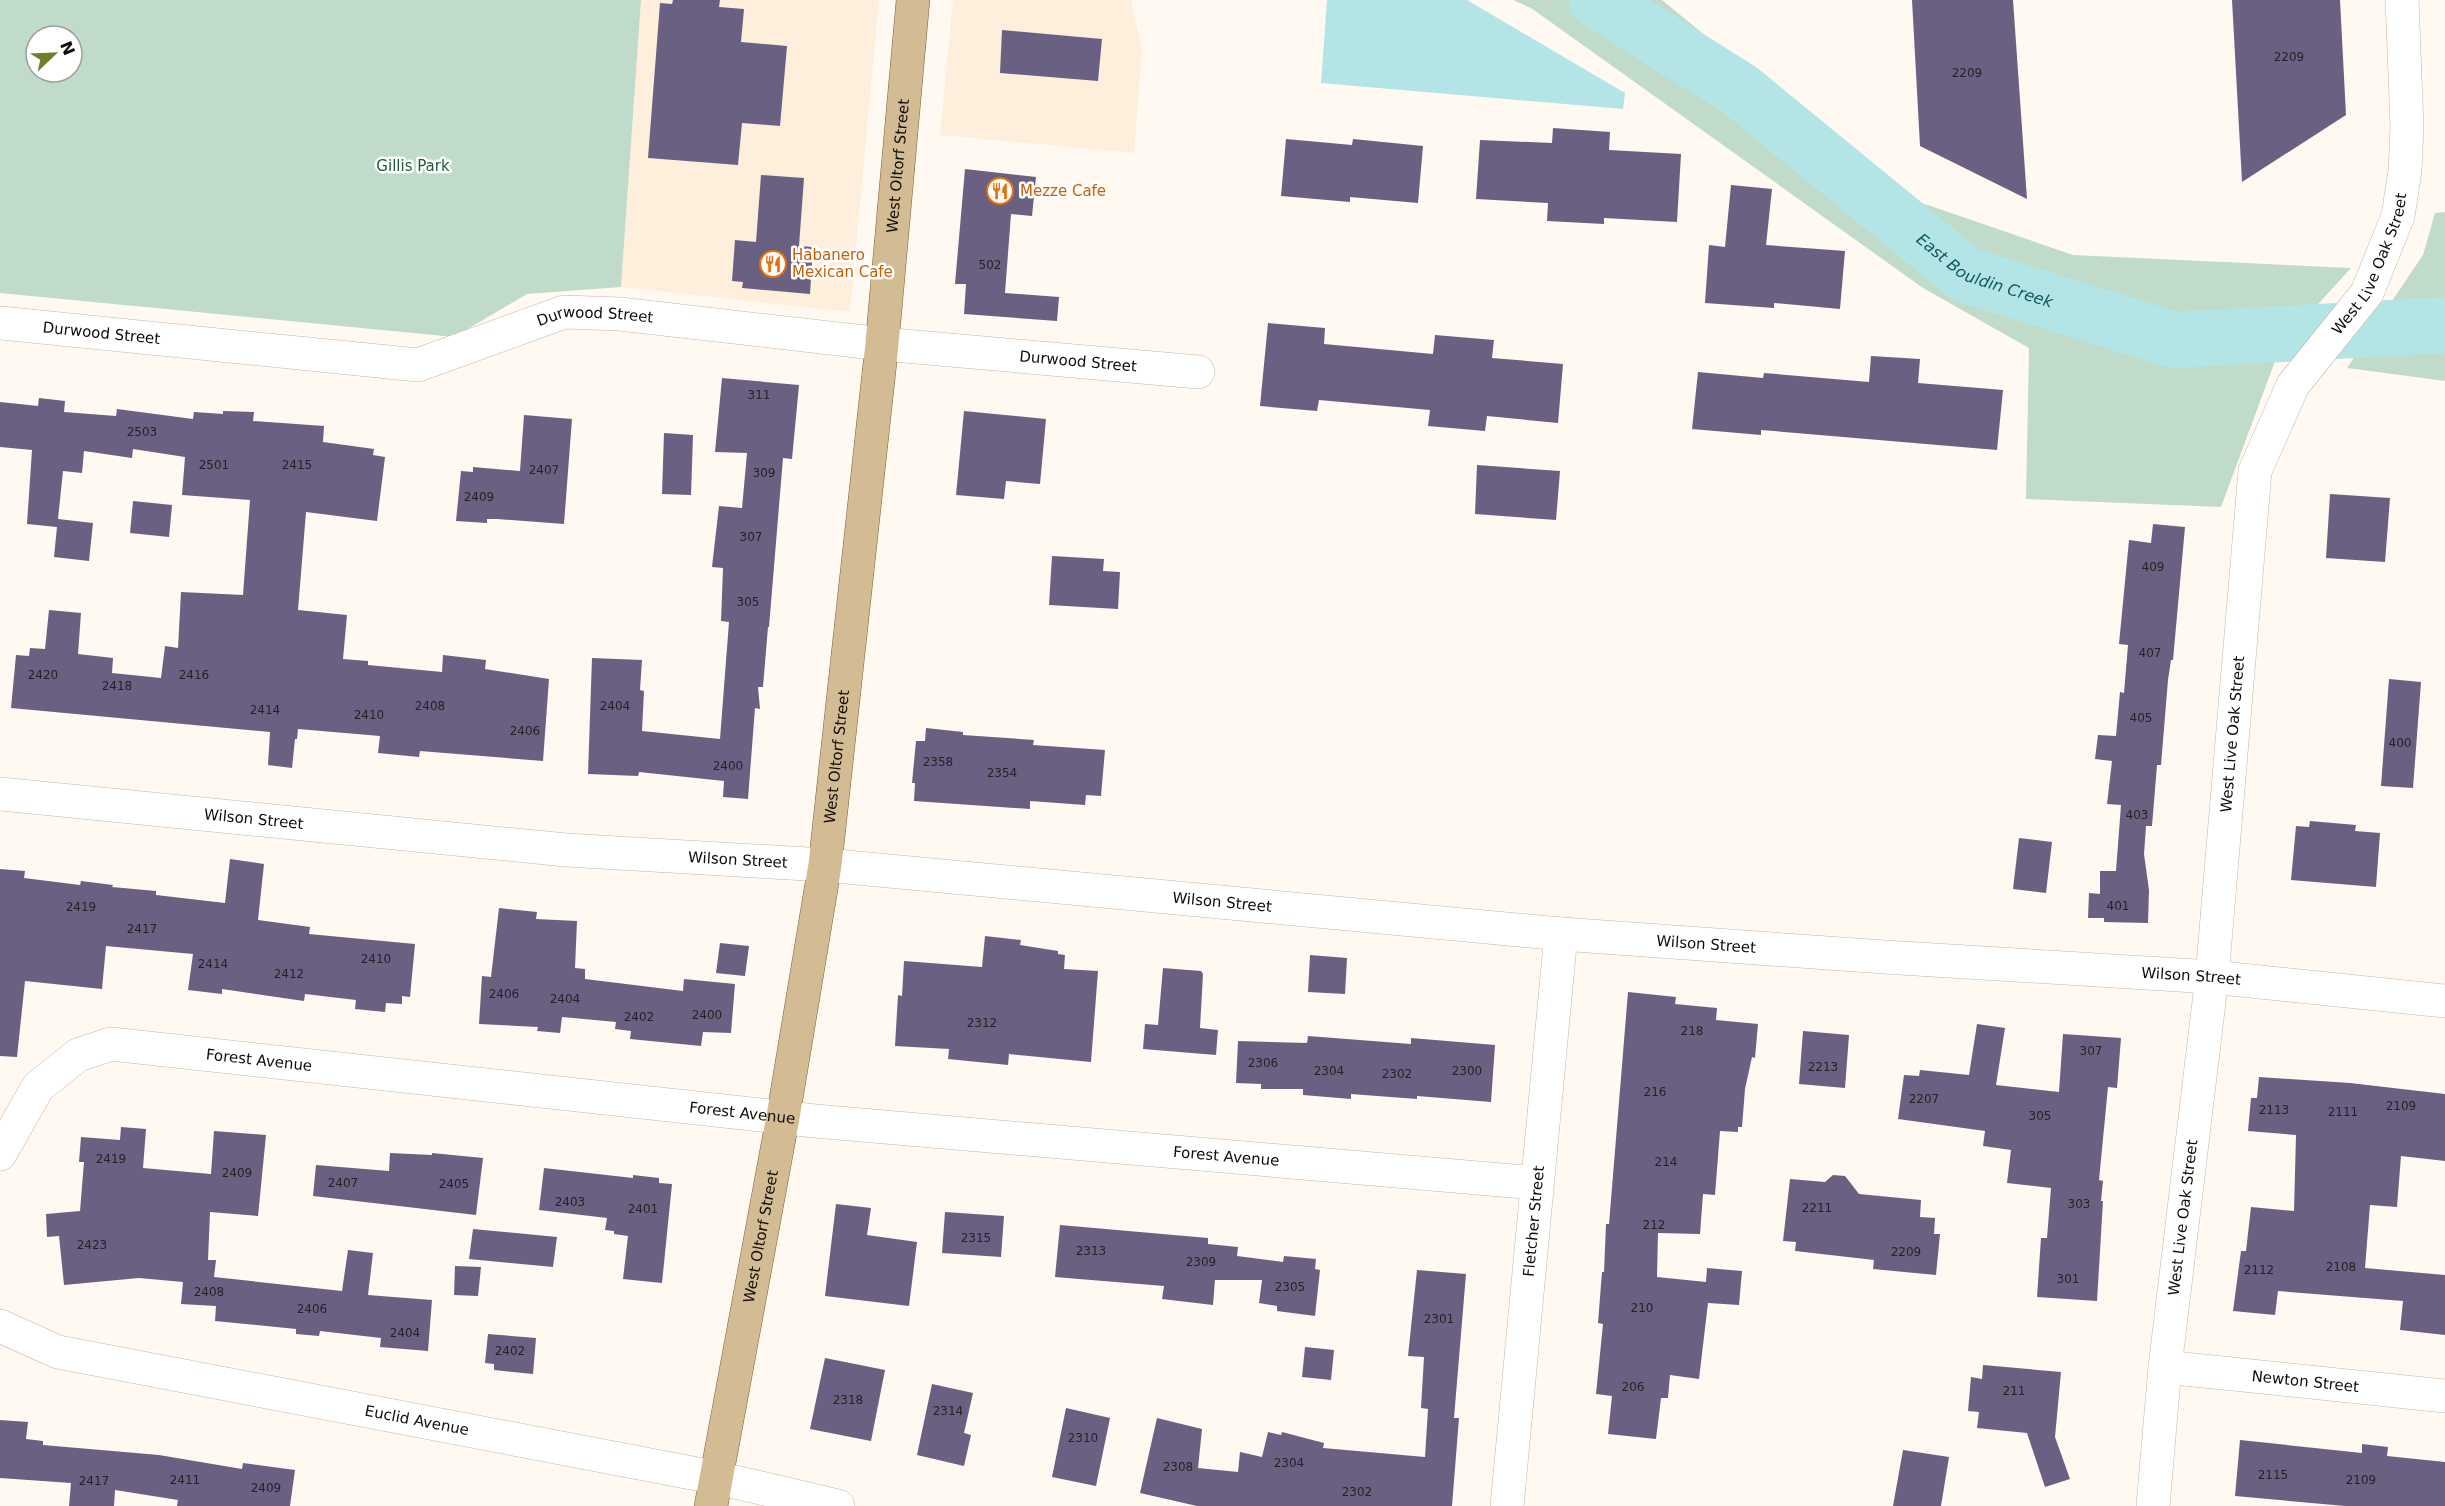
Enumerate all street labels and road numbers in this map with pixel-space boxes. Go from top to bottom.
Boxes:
street label: West Oltorf Street [883,98,913,234]
street label: West Live Oak Street [2328,191,2411,338]
street label: Durwood Street [534,303,654,330]
street label: Durwood Street [42,318,161,348]
street label: Durwood Street [1019,347,1138,376]
street label: West Live Oak Street [2217,655,2248,813]
street label: West Oltorf Street [821,689,853,825]
street label: Wilson Street [203,805,304,833]
street label: Wilson Street [688,848,788,872]
street label: Wilson Street [1172,889,1273,916]
street label: Wilson Street [1656,932,1757,957]
street label: Wilson Street [2141,964,2242,989]
street label: Forest Avenue [205,1045,313,1075]
street label: Forest Avenue [688,1098,796,1128]
street label: West Live Oak Street [2165,1138,2201,1297]
street label: Forest Avenue [1172,1143,1280,1170]
street label: Fletcher Street [1520,1165,1548,1278]
street label: West Oltorf Street [740,1169,782,1304]
street label: Newton Street [2251,1367,2360,1396]
street label: Euclid Avenue [363,1402,471,1439]

